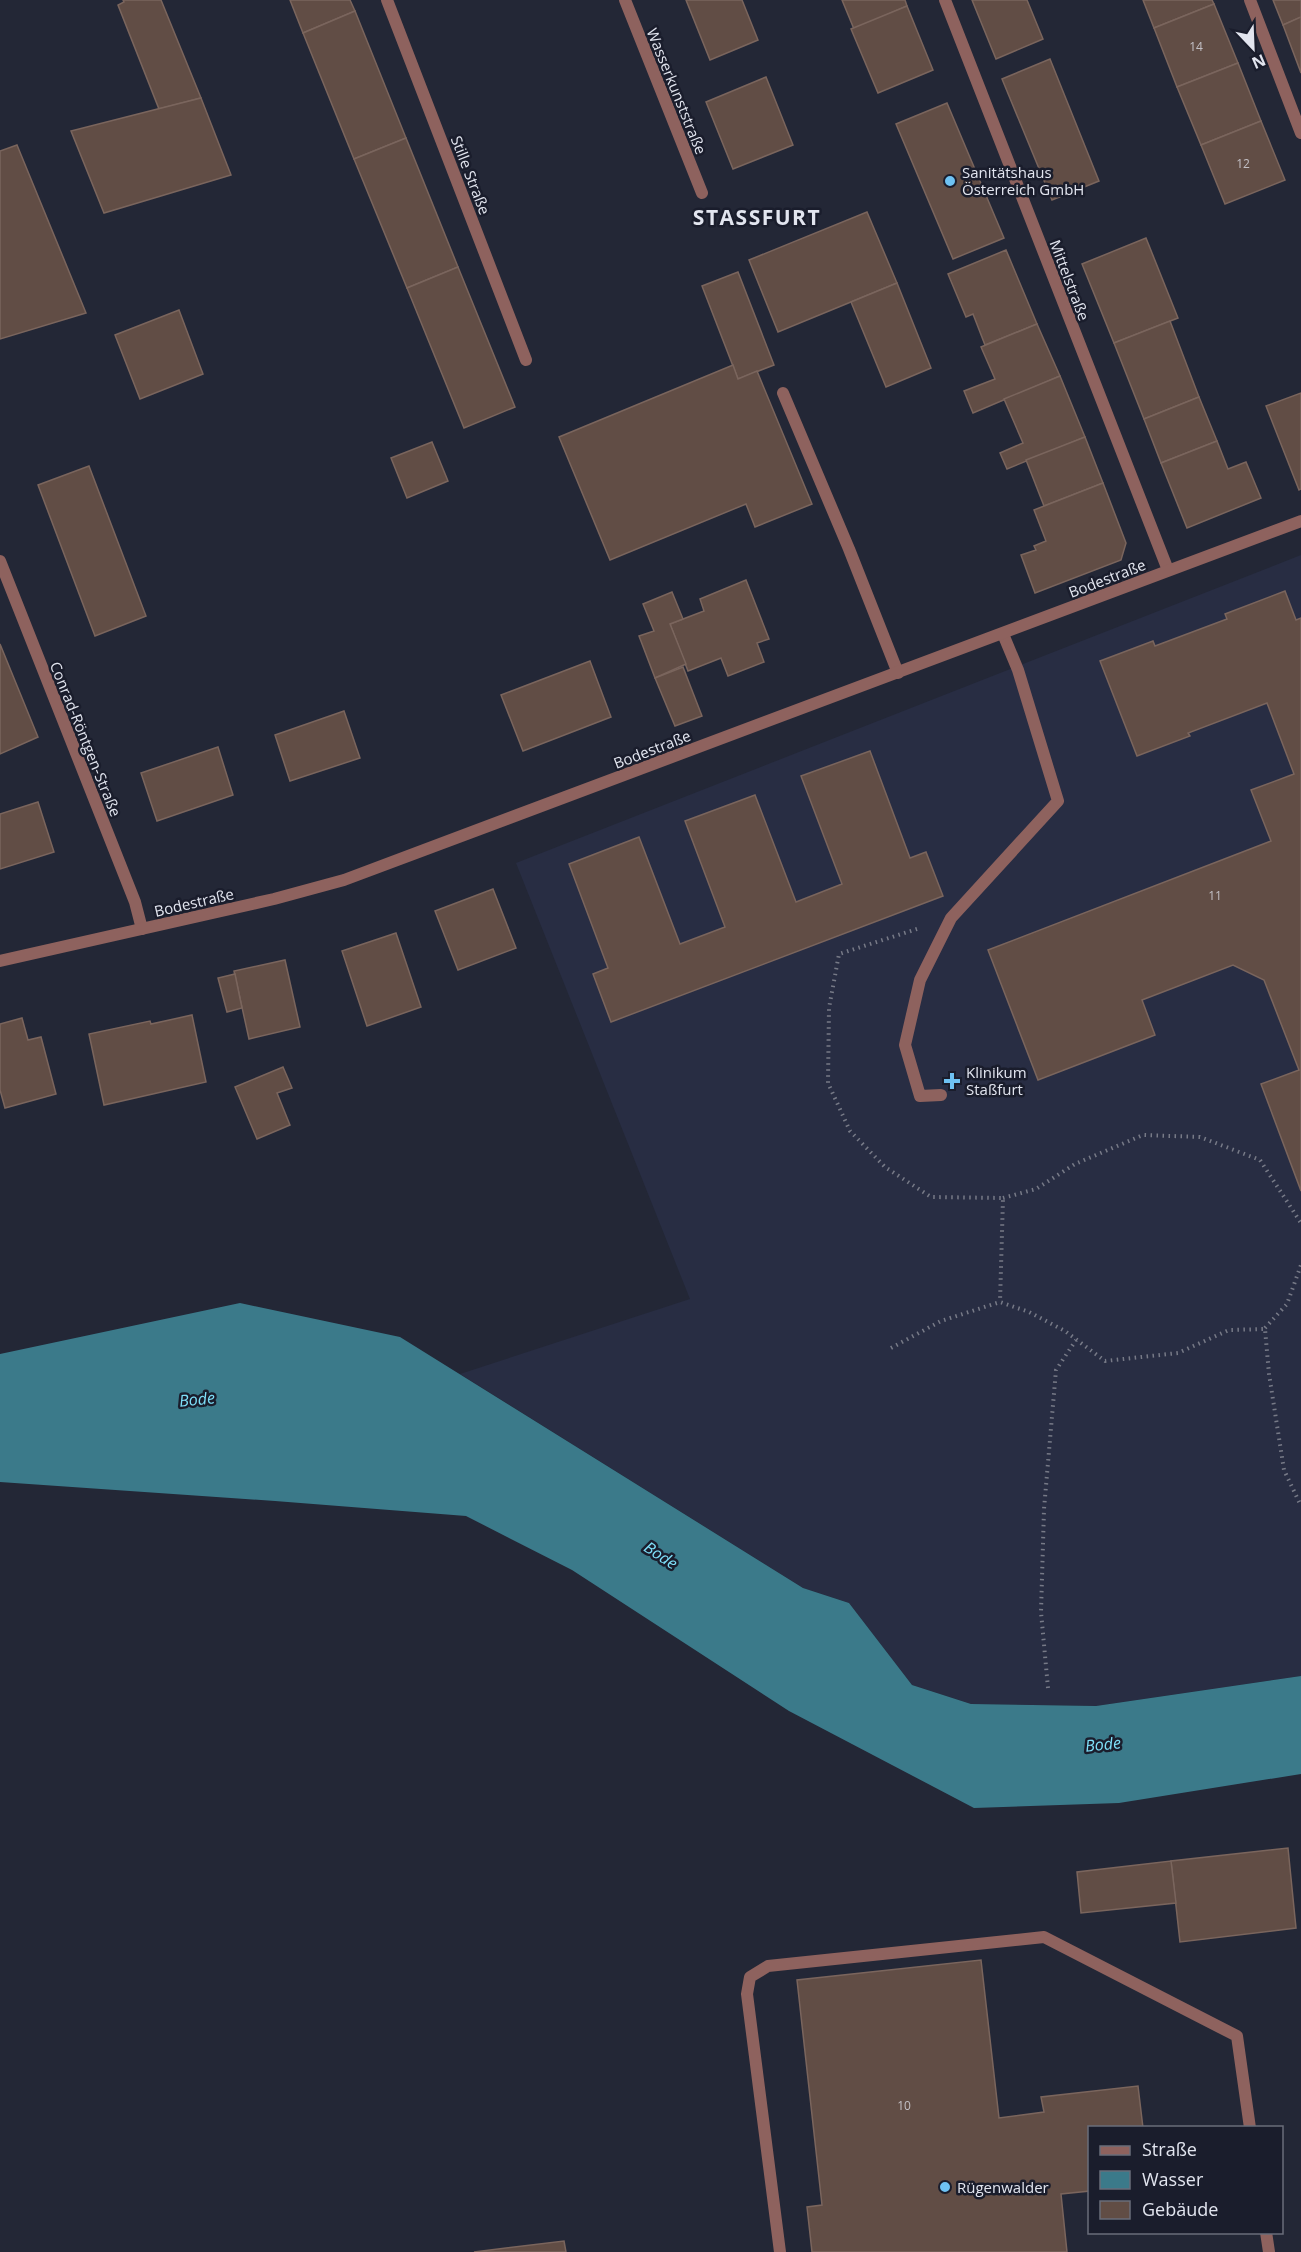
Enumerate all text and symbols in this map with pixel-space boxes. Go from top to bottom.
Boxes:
north arrow [1223,18,1283,78]
street label: Wasserkunststraße [643,25,711,157]
house number: 14 [1189,38,1203,55]
text: N [1249,49,1269,74]
street label: Stille Straße [447,133,495,217]
house number: 12 [1236,155,1250,172]
place label: Sanitätshaus Österreich GmbH [962,162,1084,199]
marker: Sanitätshaus Österreich GmbH [943,174,957,188]
district label: STASSFURT [693,203,821,231]
street label: Mittelstraße [1045,237,1095,323]
street label: Bodestraße [1066,554,1148,602]
street label: Conrad-Röntgen-Straße [46,659,126,819]
street label: Bodestraße [611,725,693,773]
street label: Bodestraße [152,883,236,921]
house number: 11 [1208,887,1222,904]
place label: Klinikum Staßfurt [966,1062,1027,1099]
marker: Klinikum Staßfurt [943,1072,961,1090]
water label: Bode [178,1386,216,1412]
water label: Bode [640,1536,682,1574]
water label: Bode [1084,1731,1122,1757]
house number: 10 [897,2097,911,2114]
legend [1088,2126,1283,2234]
text: Straße [1142,2137,1197,2161]
text: Wasser [1142,2167,1204,2191]
place label: Rügenwalder [957,2177,1049,2197]
marker: Rügenwalder [938,2180,952,2194]
text: Gebäude [1142,2197,1218,2221]

